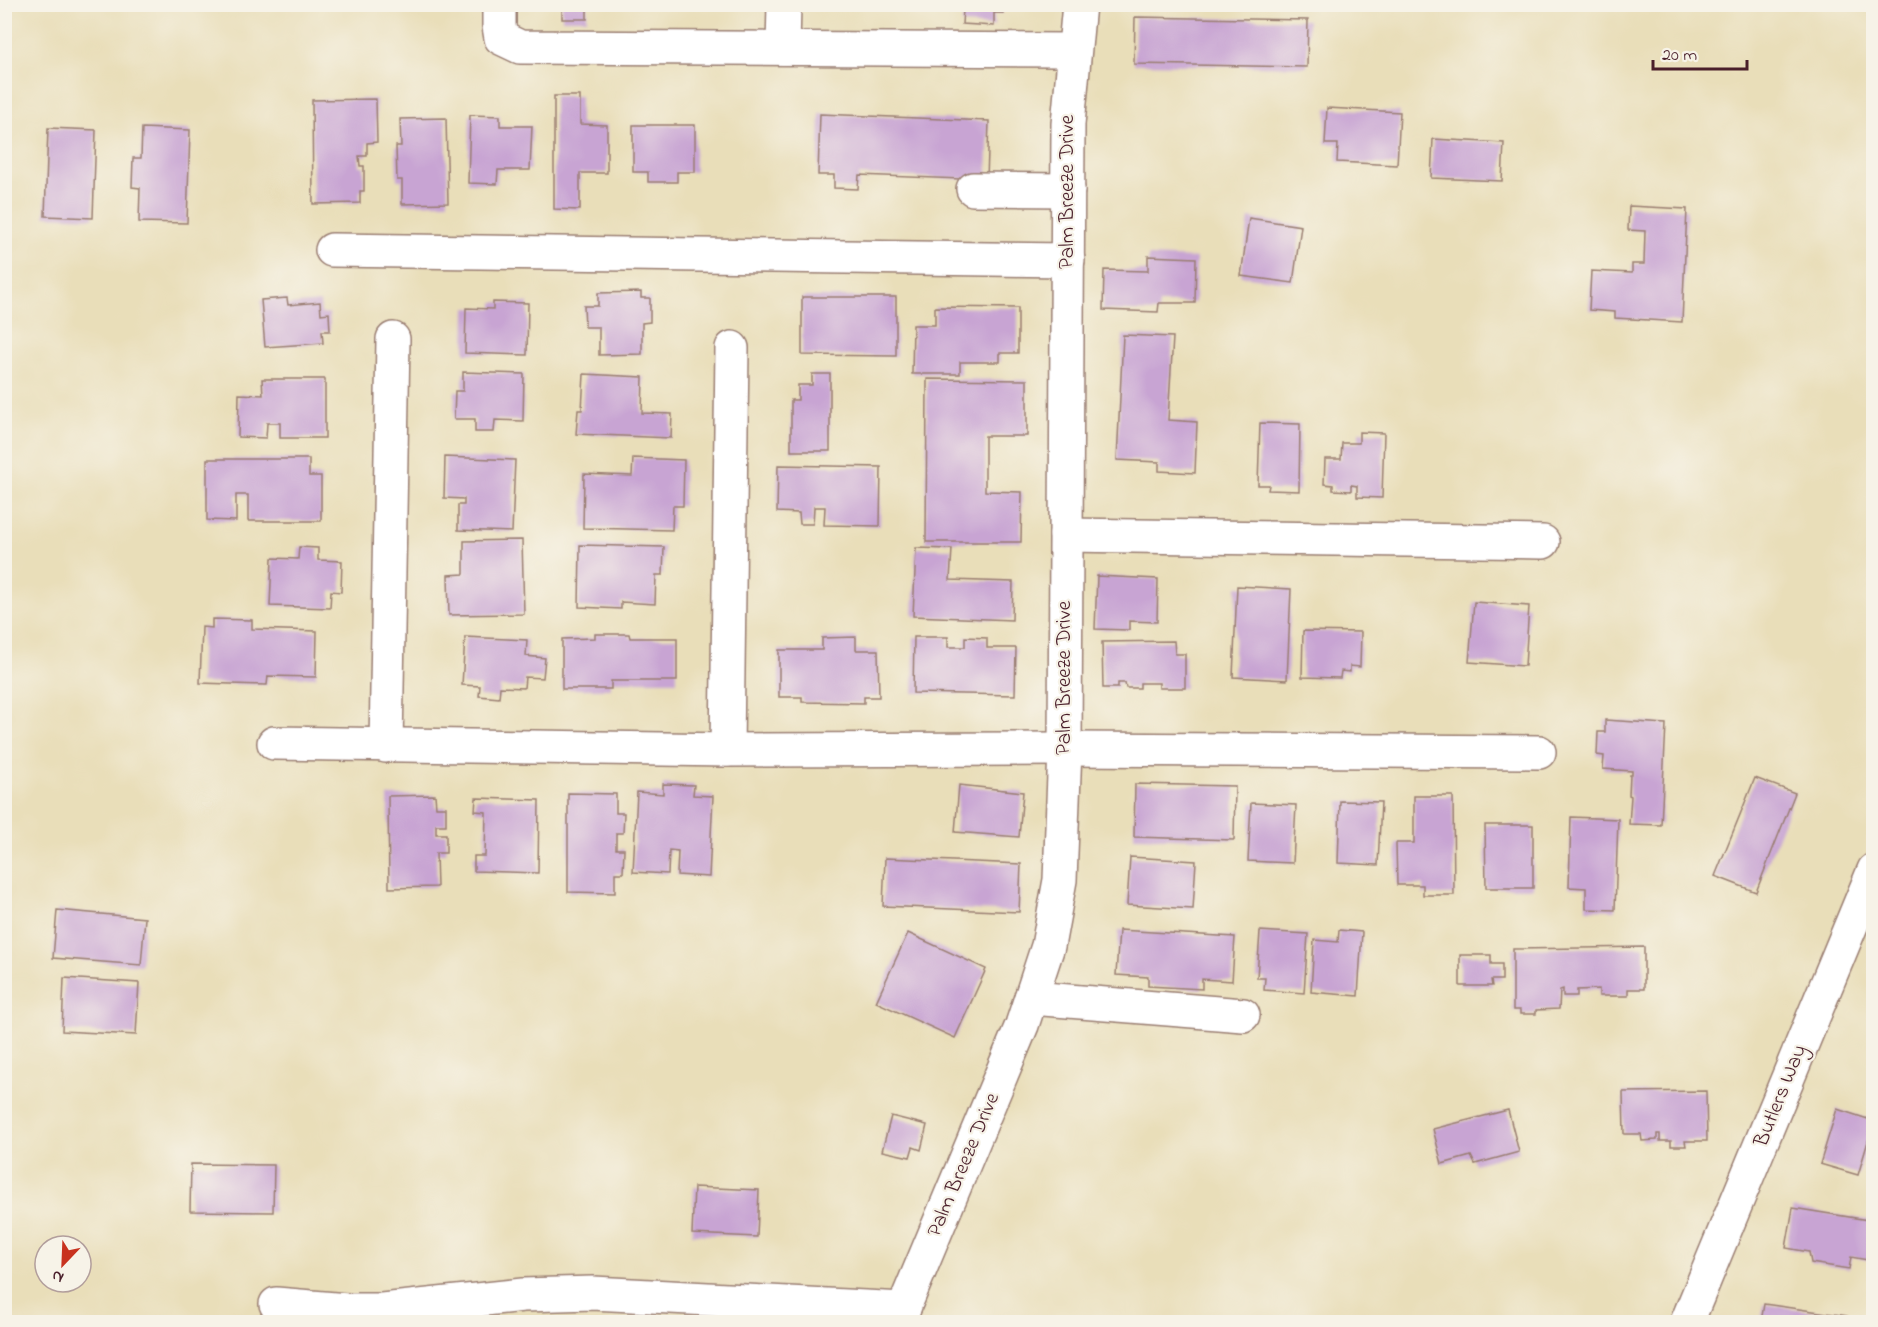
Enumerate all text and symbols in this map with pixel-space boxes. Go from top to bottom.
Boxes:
scale bar [1653,33,1748,71]
text: 20 m [1662,43,1697,69]
street label: Palm Breeze Drive [1053,114,1083,269]
street label: Palm Breeze Drive [1050,600,1080,755]
street label: Butlers Way [1747,1040,1817,1153]
street label: Palm Breeze Drive [920,1088,1008,1242]
north arrow [33,1234,93,1294]
text: N [48,1263,68,1289]

